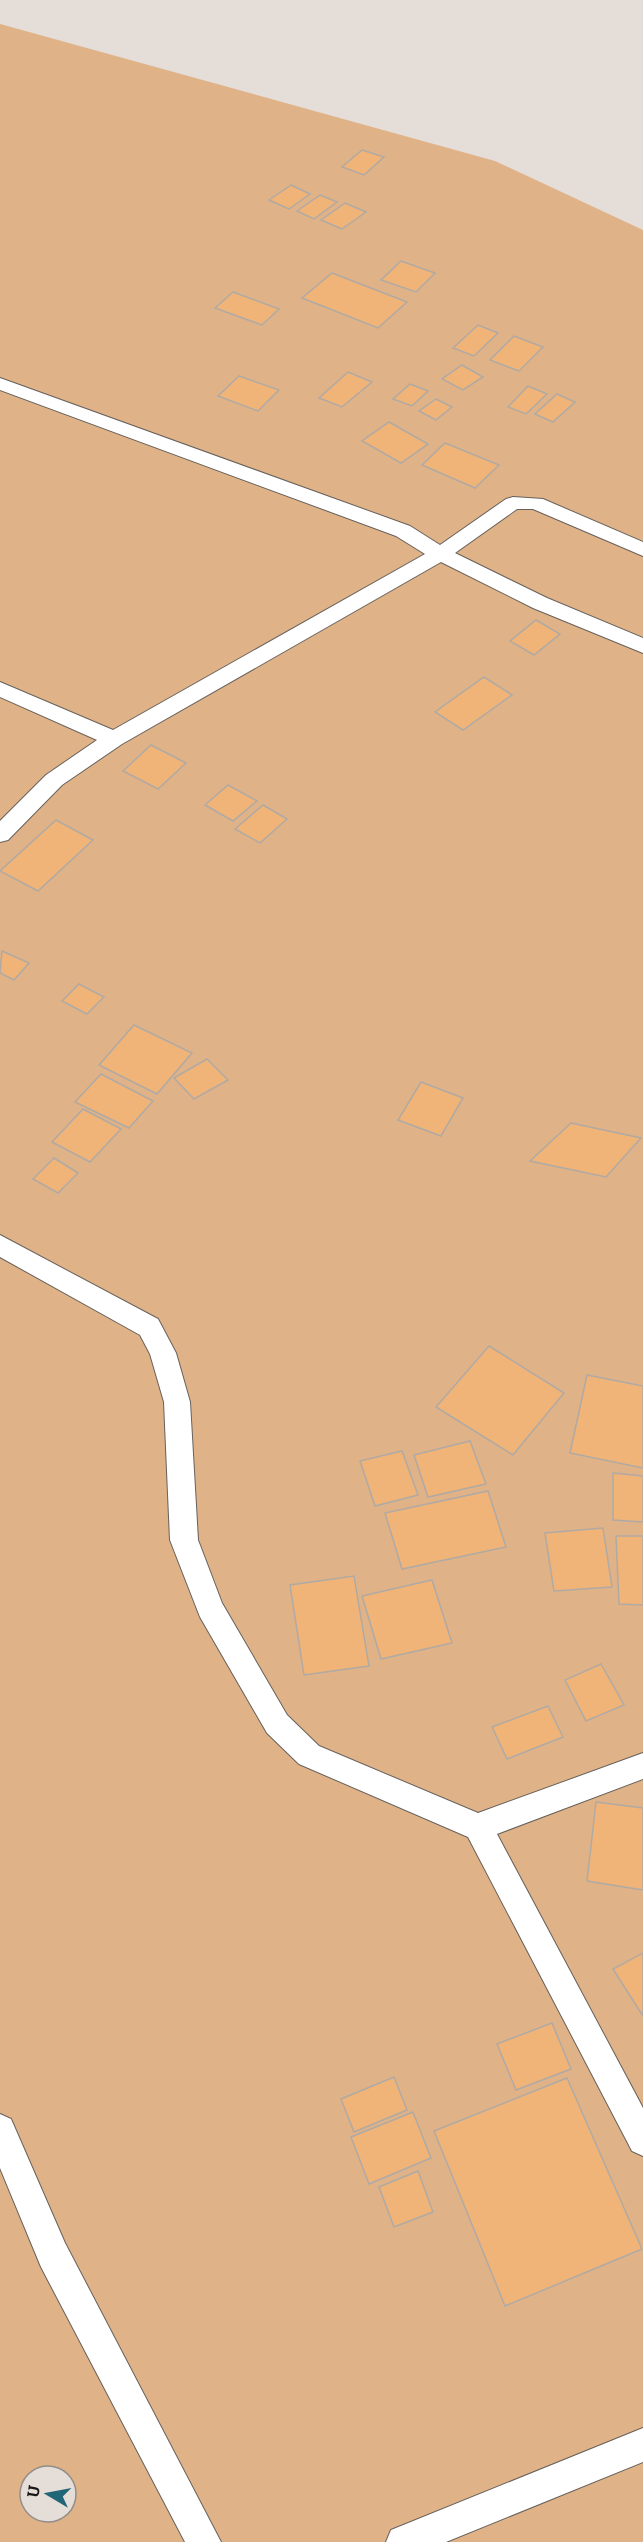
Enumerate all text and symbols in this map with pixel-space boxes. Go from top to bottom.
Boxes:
north arrow [18,2464,78,2524]
text: U [23,2484,44,2499]

